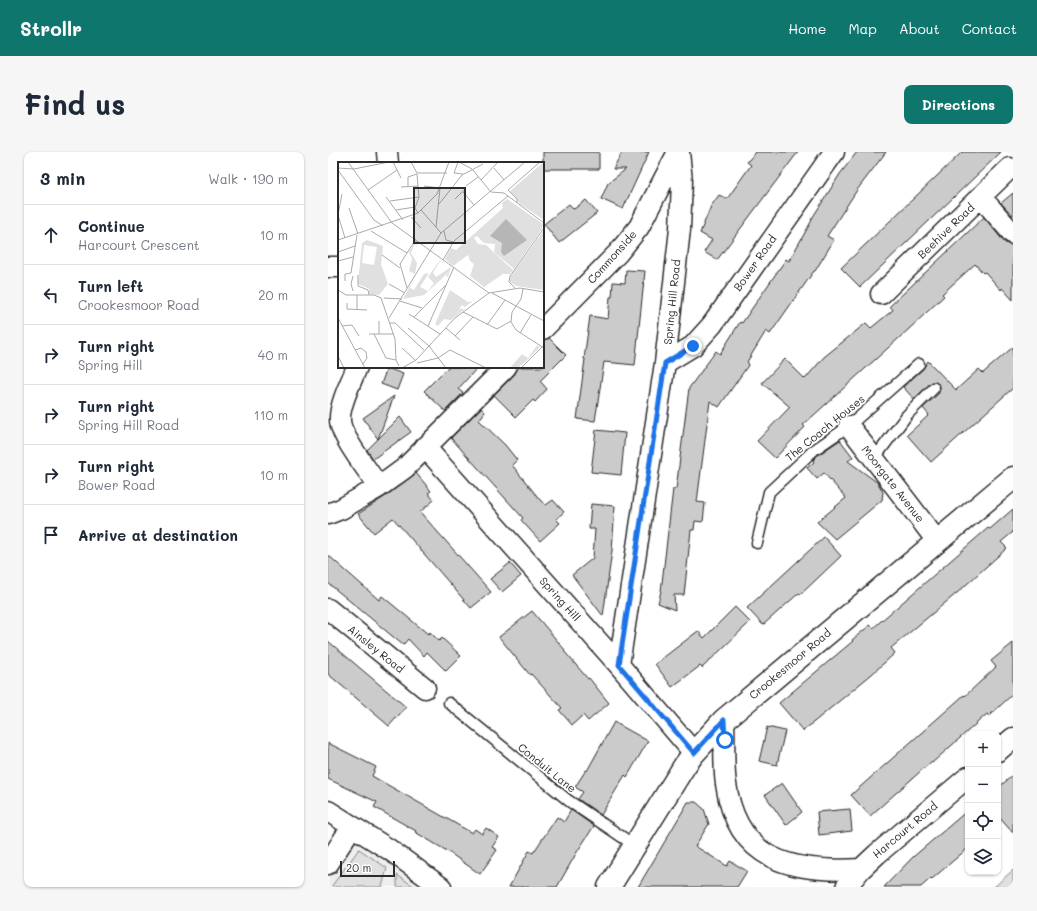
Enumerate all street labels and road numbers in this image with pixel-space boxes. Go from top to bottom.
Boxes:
street label: Beehive Road [914,200,977,262]
street label: Commonside [584,227,640,287]
street label: Bower Road [730,232,779,294]
street label: Spring Hill Road [660,259,683,345]
street label: The Coach Houses [782,391,867,464]
street label: Moorgate Avenue [859,442,928,525]
street label: Spring Hill [537,573,584,624]
street label: Ainsley Road [345,621,408,676]
street label: Crookesmoor Road [746,625,834,702]
street label: Conduit Lane [515,740,580,796]
street label: Harcourt Road [869,798,940,861]

